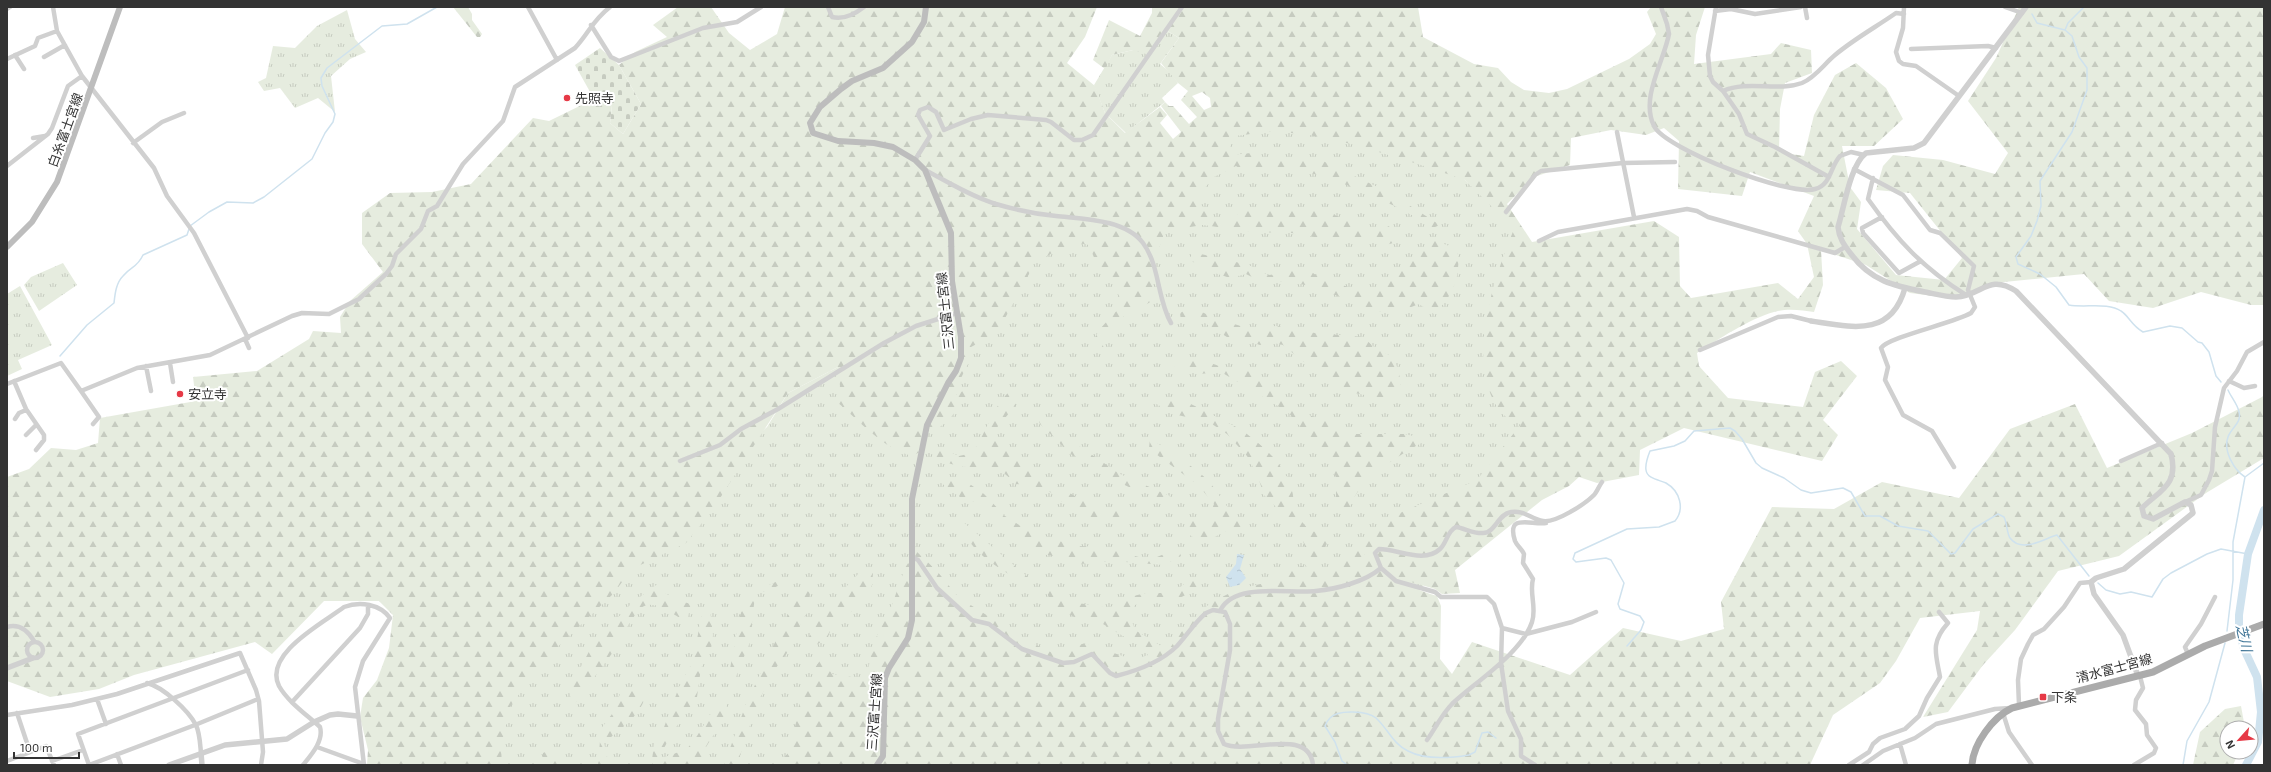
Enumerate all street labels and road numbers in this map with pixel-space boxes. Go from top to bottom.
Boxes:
street label: 白糸富士宮線 [44,91,86,169]
street label: 三沢富士宮線 [933,271,957,351]
street label: 清水富士宮線 [2074,650,2154,686]
street label: 三沢富士宮線 [863,673,885,751]

